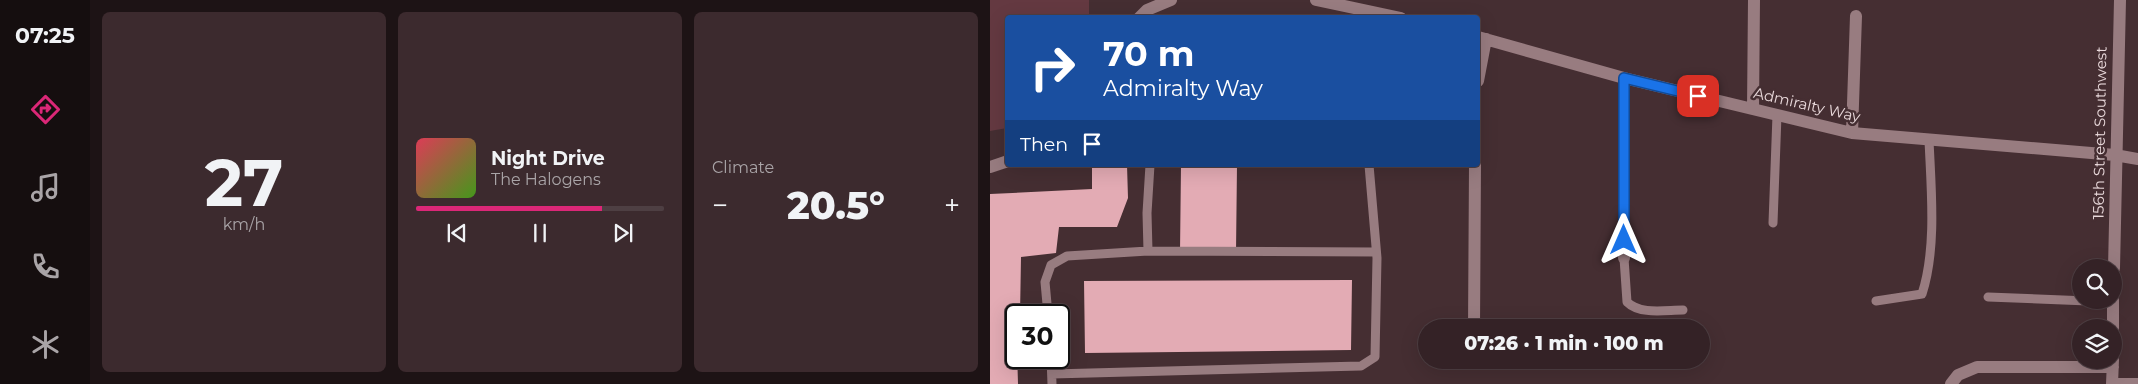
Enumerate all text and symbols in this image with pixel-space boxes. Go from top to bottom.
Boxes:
text: 07:25 [15,22,75,49]
text: 70 m [1103,32,1194,75]
icon: right [1020,35,1085,100]
street label: 156th Street Southwest [2088,46,2111,219]
text: Admiralty Way [1103,75,1263,102]
pin [1677,75,1719,117]
icon: arrive [1684,82,1712,110]
street label: Admiralty Way [1752,83,1863,126]
icon: directions [28,92,63,127]
icon: arrive [1078,130,1106,158]
text: Then [1020,133,1068,156]
text: 27 [205,143,283,222]
text: Night Drive [491,147,605,170]
text: Climate [712,158,774,177]
icon: music [28,170,63,205]
text: The Halogens [491,170,601,189]
text: 20.5° [787,182,885,229]
text: − [712,188,728,222]
text: + [944,188,960,222]
position arrow [1597,213,1649,265]
text: km/h [223,215,265,234]
icon: previous [443,219,471,247]
icon: pause [526,219,554,247]
icon: next [609,219,637,247]
icon: phone [28,249,63,284]
map controls [2072,259,2122,369]
button: search [2072,259,2122,309]
speed limit sign: 30 [1005,304,1070,369]
button: layers [2072,319,2122,369]
icon: climate [28,327,63,362]
text: 07:26 · 1 min · 100 m [1464,332,1664,355]

